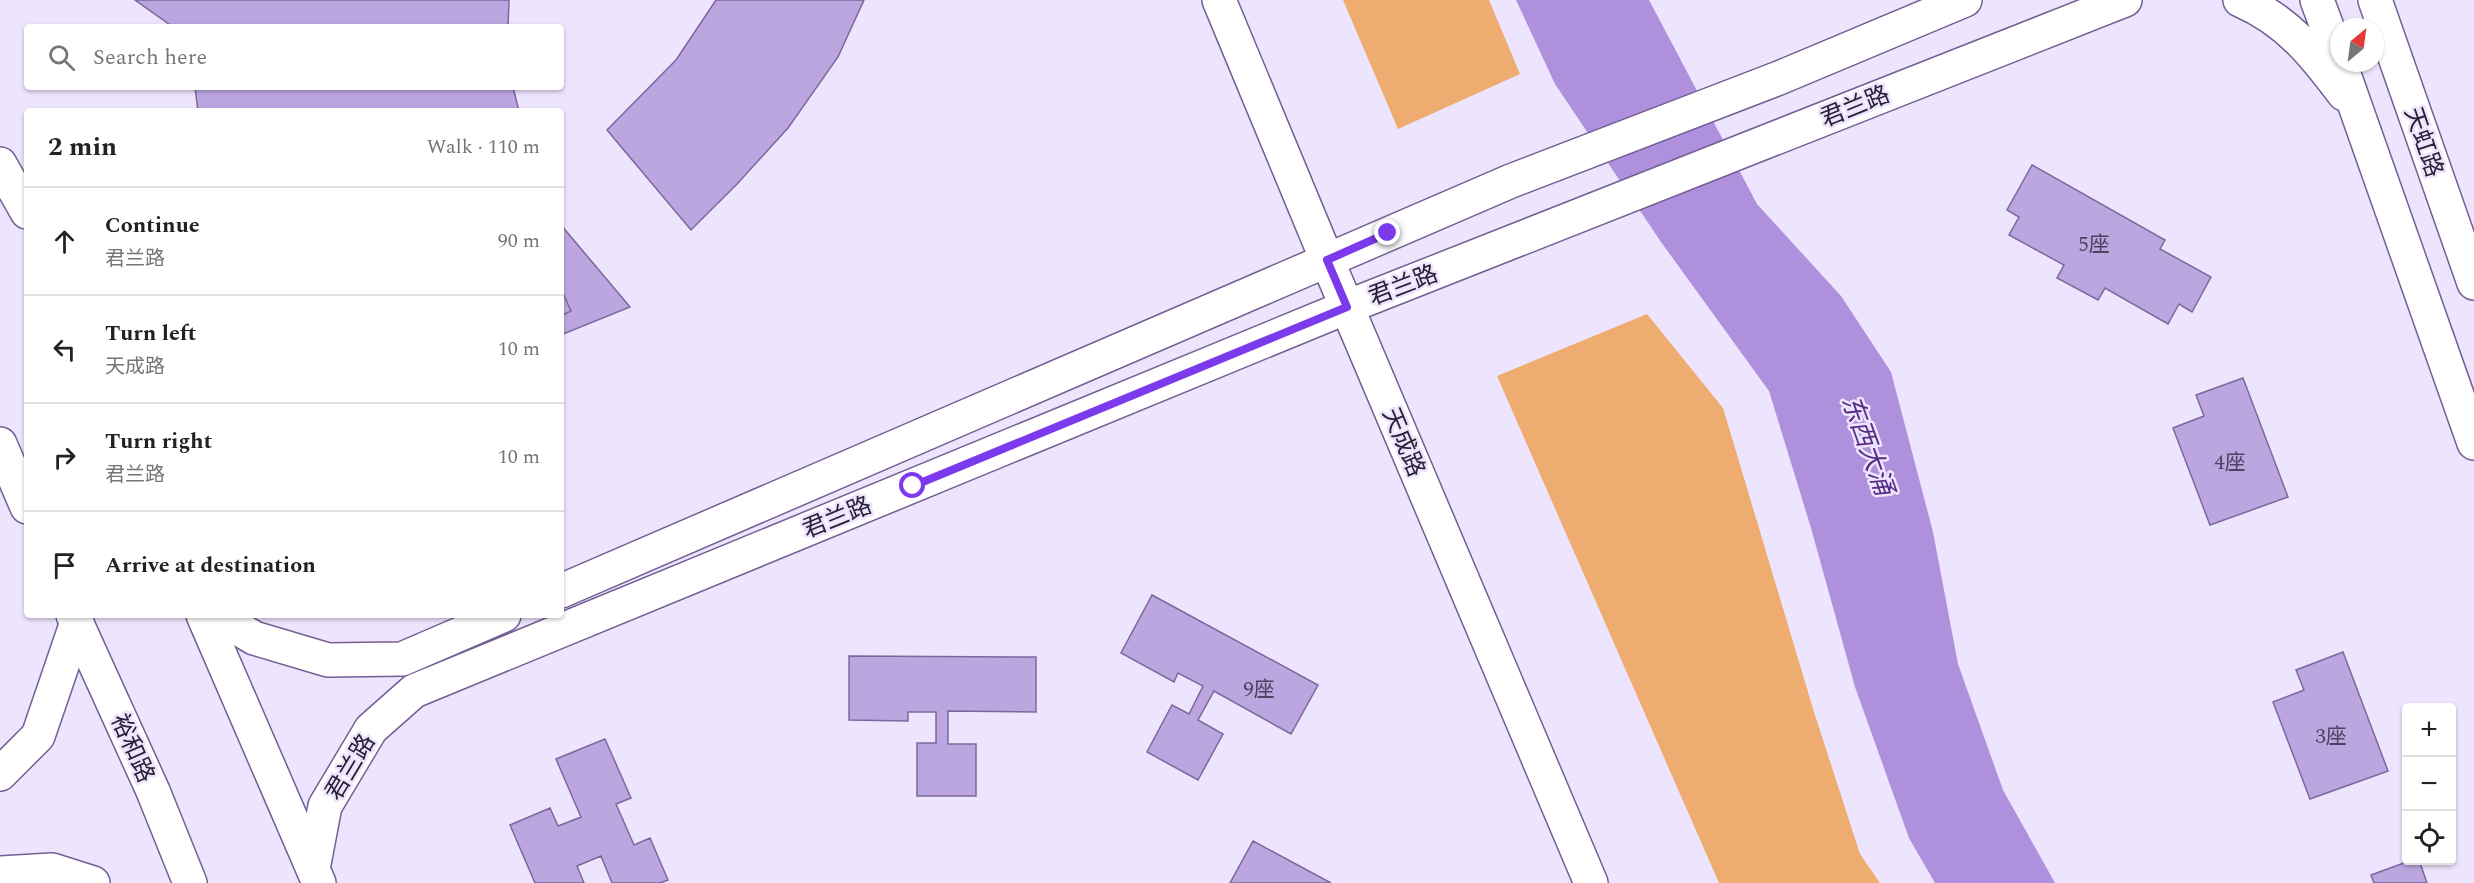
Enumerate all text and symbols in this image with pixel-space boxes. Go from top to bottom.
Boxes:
north arrow [2330,18,2384,72]
search box [24,24,564,90]
icon: search [45,41,78,74]
text: Search here [93,41,207,74]
street label: 君兰路 [1815,77,1895,137]
street label: 天虹路 [2394,102,2452,182]
text: 2 min [48,127,117,167]
text: Walk · 110 m [427,132,540,162]
text: Continue [105,209,200,242]
route end [1374,219,1400,245]
icon: ahead [48,225,81,258]
text: 90 m [498,226,540,256]
house number: 5座 [2078,229,2110,261]
text: 君兰路 [105,244,165,274]
street label: 君兰路 [1363,256,1443,316]
text: Turn left [105,317,197,350]
icon: left [48,333,81,366]
text: 10 m [498,334,540,364]
text: 天成路 [105,352,165,382]
water label: 东西大涌 [1830,390,1905,504]
street label: 天成路 [1372,402,1434,483]
text: Turn right [105,425,212,458]
icon: right [48,441,81,474]
text: 10 m [498,442,540,472]
house number: 4座 [2214,447,2246,479]
text: 君兰路 [105,460,165,490]
route start [899,472,925,498]
street label: 君兰路 [797,488,877,548]
icon: arrive [48,549,81,582]
text: Arrive at destination [105,549,316,582]
house number: 9座 [1243,674,1275,706]
map controls [2402,703,2456,865]
button: + [2402,703,2456,757]
street label: 裕和路 [101,708,163,789]
house number: 3座 [2315,721,2347,753]
street label: 君兰路 [317,727,385,808]
button: − [2402,757,2456,811]
button: locate [2402,811,2456,865]

